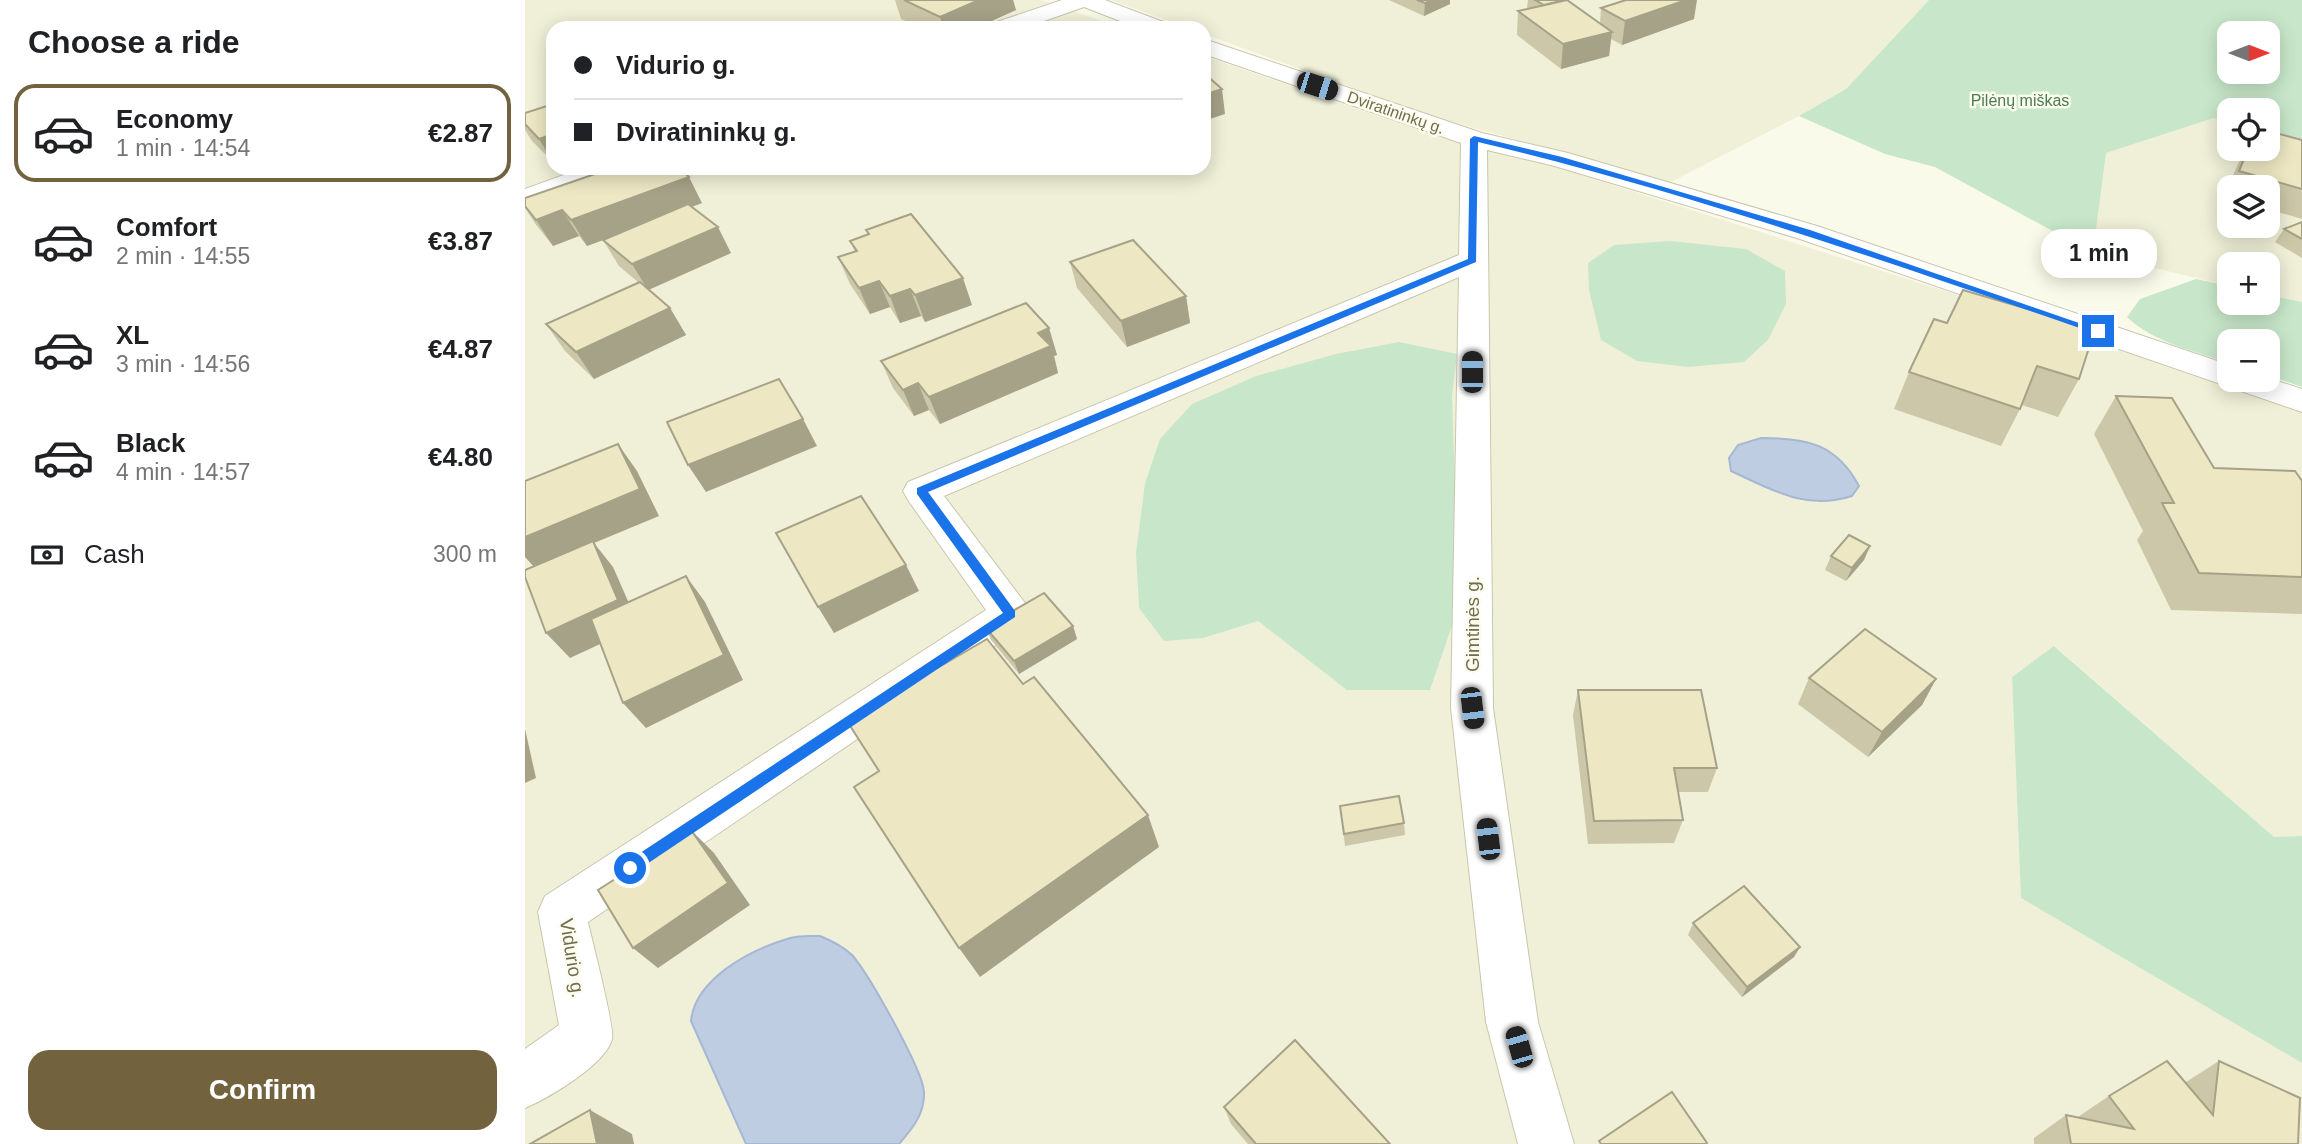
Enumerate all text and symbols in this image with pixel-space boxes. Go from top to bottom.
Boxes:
north arrow [2217,21,2280,84]
map controls [2217,21,2280,392]
text: Choose a ride [28,24,240,60]
text: Vidurio g. [616,50,735,80]
car [1294,70,1341,102]
street label: Dviratininkų g. [1345,88,1447,137]
park label: Pilėnų miškas [1971,92,2069,109]
button: locate [2217,98,2280,161]
icon: car [32,102,95,165]
text: Economy [116,104,233,134]
text: Dviratininkų g. [616,117,797,147]
text: €2.87 [428,118,493,148]
text: 1 min · 14:54 [116,135,250,161]
button: layers [2217,175,2280,238]
icon: car [32,210,95,273]
text: Comfort [116,212,217,242]
text: €3.87 [428,226,493,256]
callout: 1 min [2040,230,2156,278]
text: 1 min [2069,240,2129,266]
text: 2 min · 14:55 [116,243,250,269]
button: + [2217,252,2280,315]
route end [2082,315,2114,347]
icon: car [32,318,95,381]
text: XL [116,320,149,350]
button: − [2217,329,2280,392]
text: €4.87 [428,334,493,364]
text: 3 min · 14:56 [116,351,250,377]
car [1462,351,1483,393]
icon: car [32,426,95,489]
text: Black [116,428,185,458]
text: €4.80 [428,442,493,472]
text: 4 min · 14:57 [116,459,250,485]
icon: cash [28,536,66,574]
text: Cash [84,539,145,569]
text: 300 m [433,541,497,567]
street label: Gimtinės g. [1462,576,1483,672]
car [1460,686,1485,730]
car [1476,817,1501,861]
route start [614,852,646,884]
street label: Vidurio g. [556,917,589,999]
car [1504,1024,1535,1070]
button: Confirm [28,1050,497,1130]

